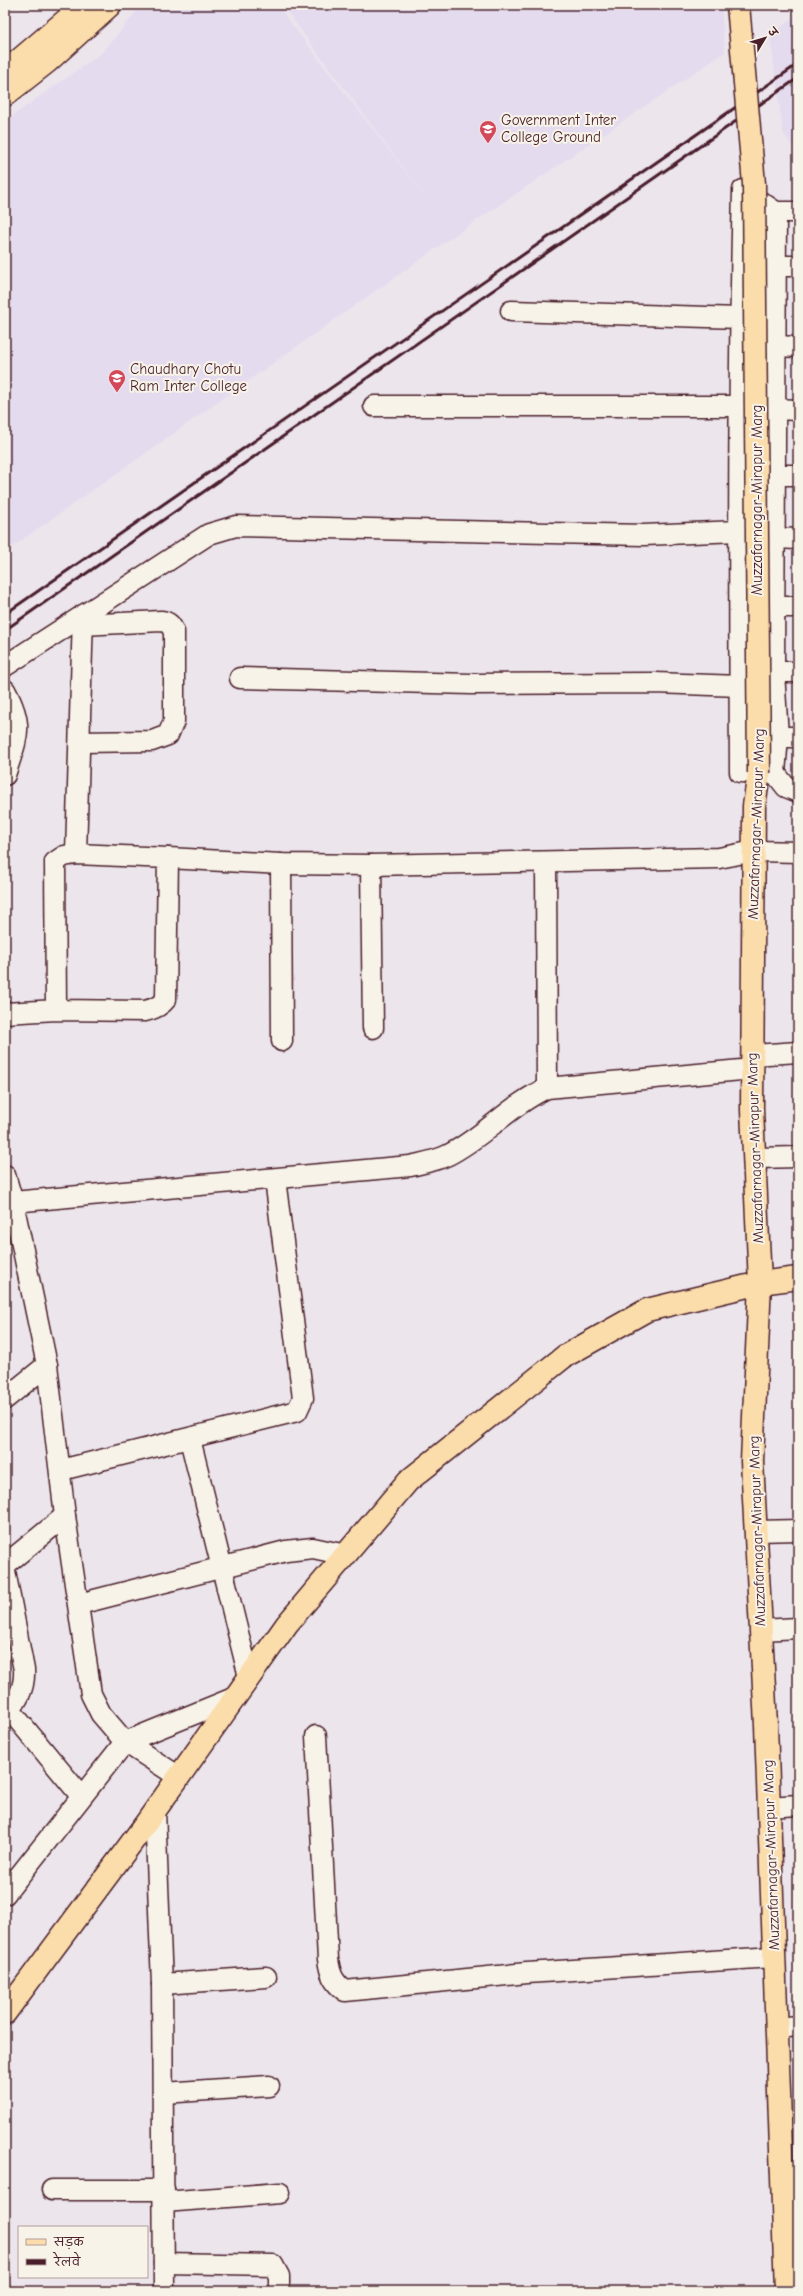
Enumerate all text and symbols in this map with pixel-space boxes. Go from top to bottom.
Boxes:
north arrow [745,18,785,58]
text: उ [764,24,781,40]
place label: Government Inter College Ground [501,111,616,146]
school or university icon: Government Inter College Ground [478,119,498,144]
place label: Chaudhary Chotu Ram Inter College [130,360,248,395]
school or university icon: Chaudhary Chotu Ram Inter College [107,368,127,393]
street label: Muzzafarnagar-Mirapur Marg [748,404,766,596]
street label: Muzzafarnagar-Mirapur Marg [744,728,768,920]
street label: Muzzafarnagar-Mirapur Marg [743,1052,767,1244]
street label: Muzzafarnagar-Mirapur Marg [745,1435,769,1627]
street label: Muzzafarnagar-Mirapur Marg [759,1759,783,1951]
legend [18,2226,148,2278]
text: सड़क [53,2235,85,2250]
text: रेलवे [52,2251,81,2269]

